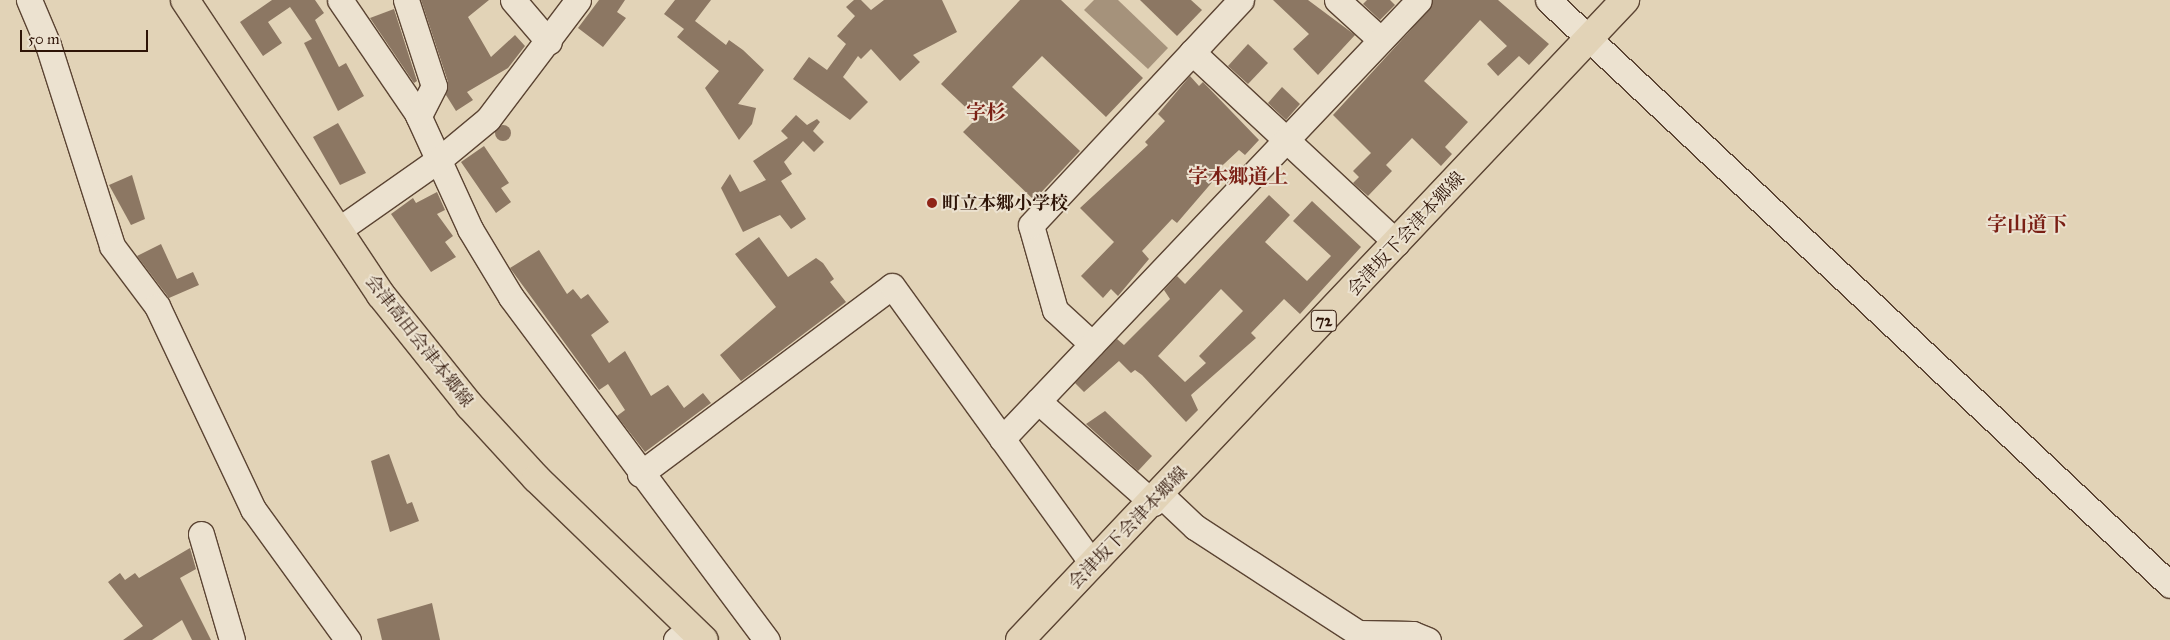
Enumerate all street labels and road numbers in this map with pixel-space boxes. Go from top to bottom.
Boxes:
street label: 会津坂下会津本郷線 [1343,167,1469,301]
street label: 会津高田会津本郷線 [361,271,477,411]
road number: 72 [1310,308,1338,334]
street label: 会津坂下会津本郷線 [1064,462,1192,594]

